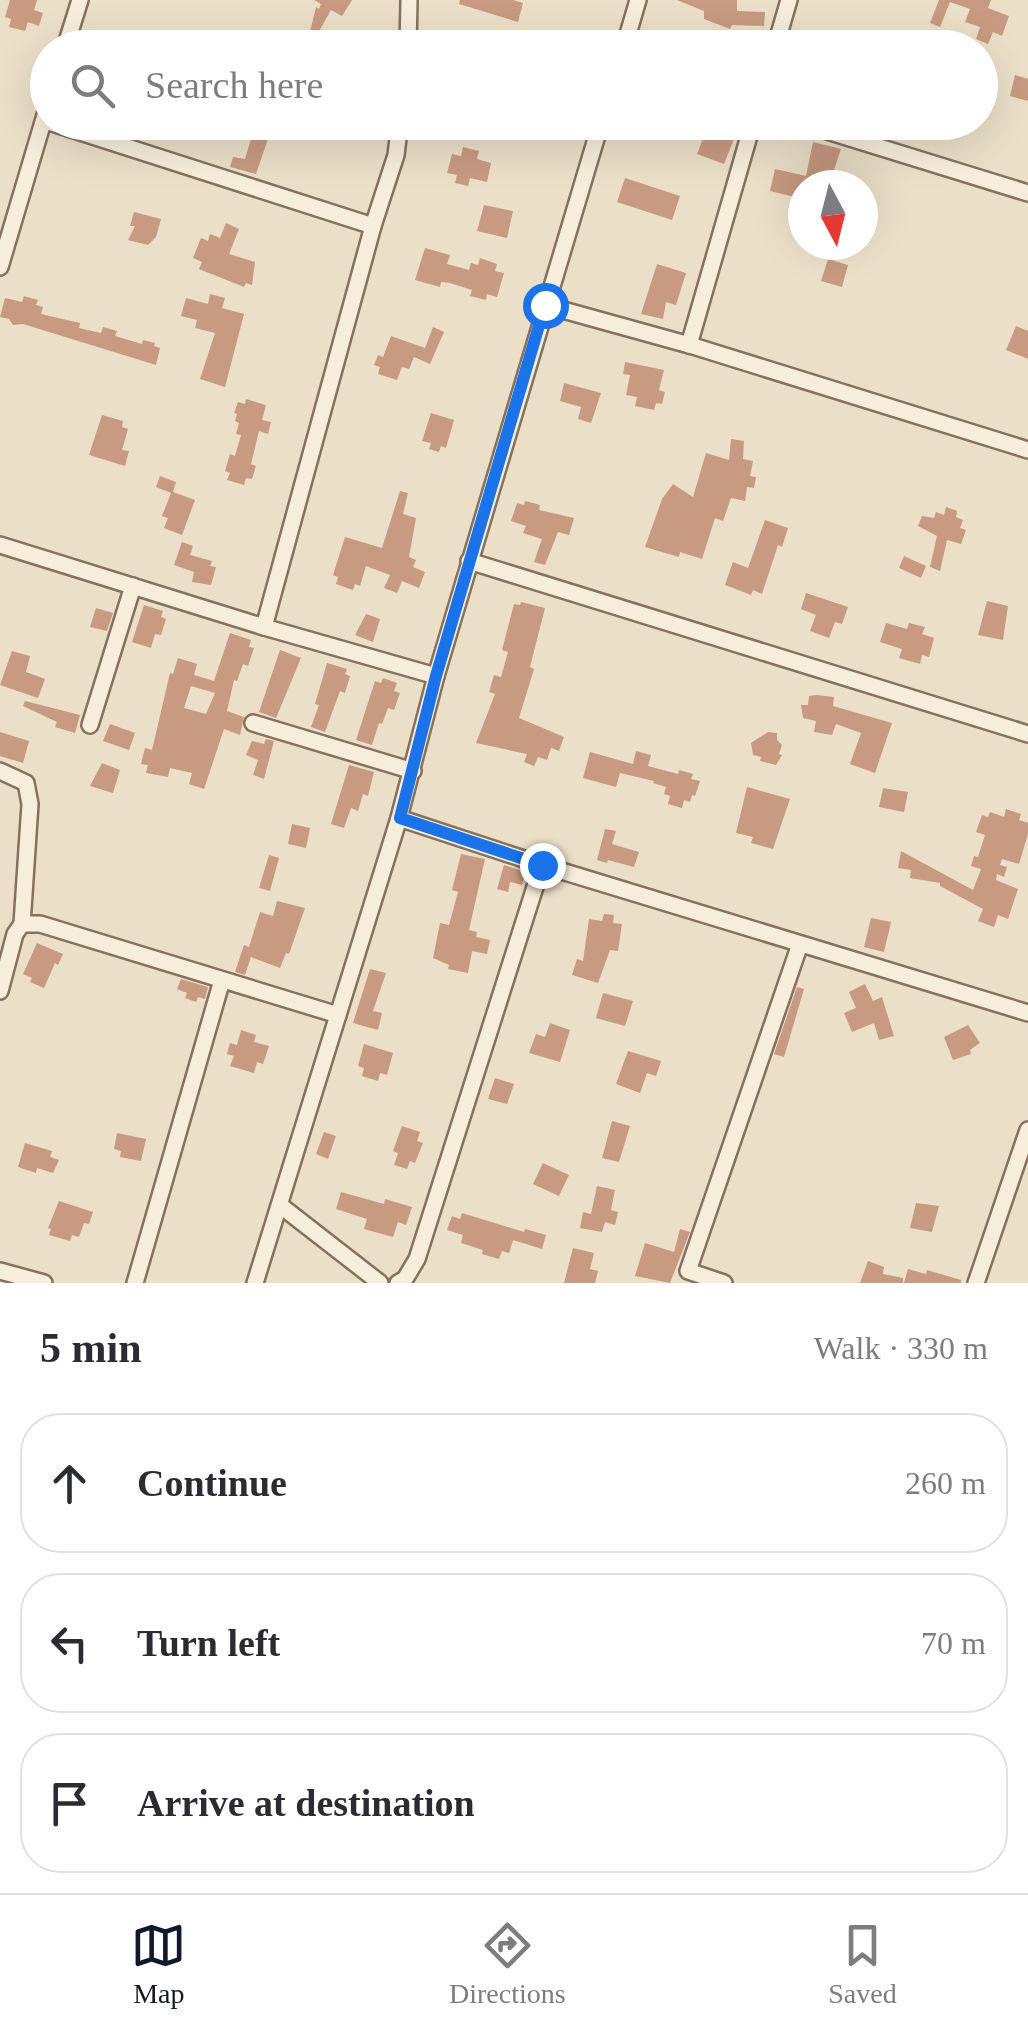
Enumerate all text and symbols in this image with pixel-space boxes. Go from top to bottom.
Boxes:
search box [30,30,998,140]
icon: search [65,58,120,113]
text: Search here [145,64,323,106]
north arrow [788,170,878,260]
route start [523,283,569,329]
route end [520,843,566,889]
text: 5 min [40,1325,142,1371]
text: Walk · 330 m [814,1330,988,1366]
icon: ahead [42,1456,97,1511]
text: Continue [137,1462,287,1504]
text: 260 m [905,1465,986,1501]
icon: left [42,1616,97,1671]
text: Turn left [137,1622,280,1664]
text: 70 m [921,1625,986,1661]
icon: arrive [42,1776,97,1831]
text: Arrive at destination [137,1782,475,1824]
tab: Map [131,1918,186,2010]
tab: Directions [449,1918,566,2010]
tab: Saved [828,1918,897,2010]

